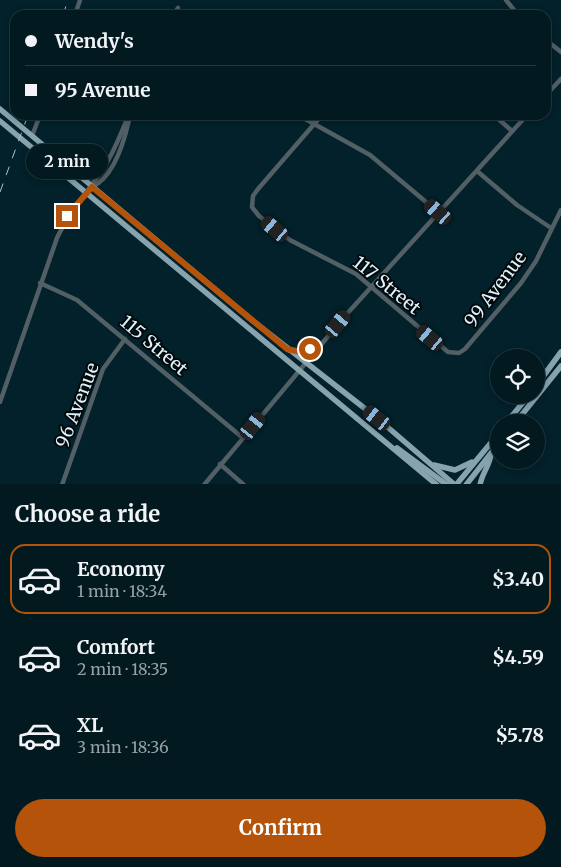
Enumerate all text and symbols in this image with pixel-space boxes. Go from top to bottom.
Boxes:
text: Wendy's [55,29,134,53]
text: 95 Avenue [55,78,151,102]
callout: 2 min [26,144,108,178]
text: 2 min [44,151,90,171]
car [421,196,454,228]
route end [56,205,78,227]
car [258,214,291,244]
street label: 99 Avenue [459,246,531,332]
street label: 117 Street [348,251,426,319]
car [322,308,353,340]
street label: 115 Street [115,310,193,380]
car [413,323,446,353]
route start [299,338,321,360]
map controls [490,349,545,469]
button: locate [490,349,545,404]
street label: 96 Avenue [50,359,104,451]
car [360,403,393,433]
car [237,410,268,442]
button: layers [490,414,545,469]
text: Choose a ride [15,500,160,528]
icon: car [17,557,62,602]
text: Economy [77,557,165,581]
text: $3.40 [492,567,544,591]
text: 1 min · 18:34 [77,581,167,601]
icon: car [17,635,62,680]
text: Comfort [77,635,155,659]
text: $4.59 [492,645,544,669]
text: 2 min · 18:35 [77,659,168,679]
icon: car [17,713,62,758]
text: XL [77,713,103,737]
text: $5.78 [496,723,544,747]
text: 3 min · 18:36 [77,737,169,757]
button: Confirm [15,799,546,857]

